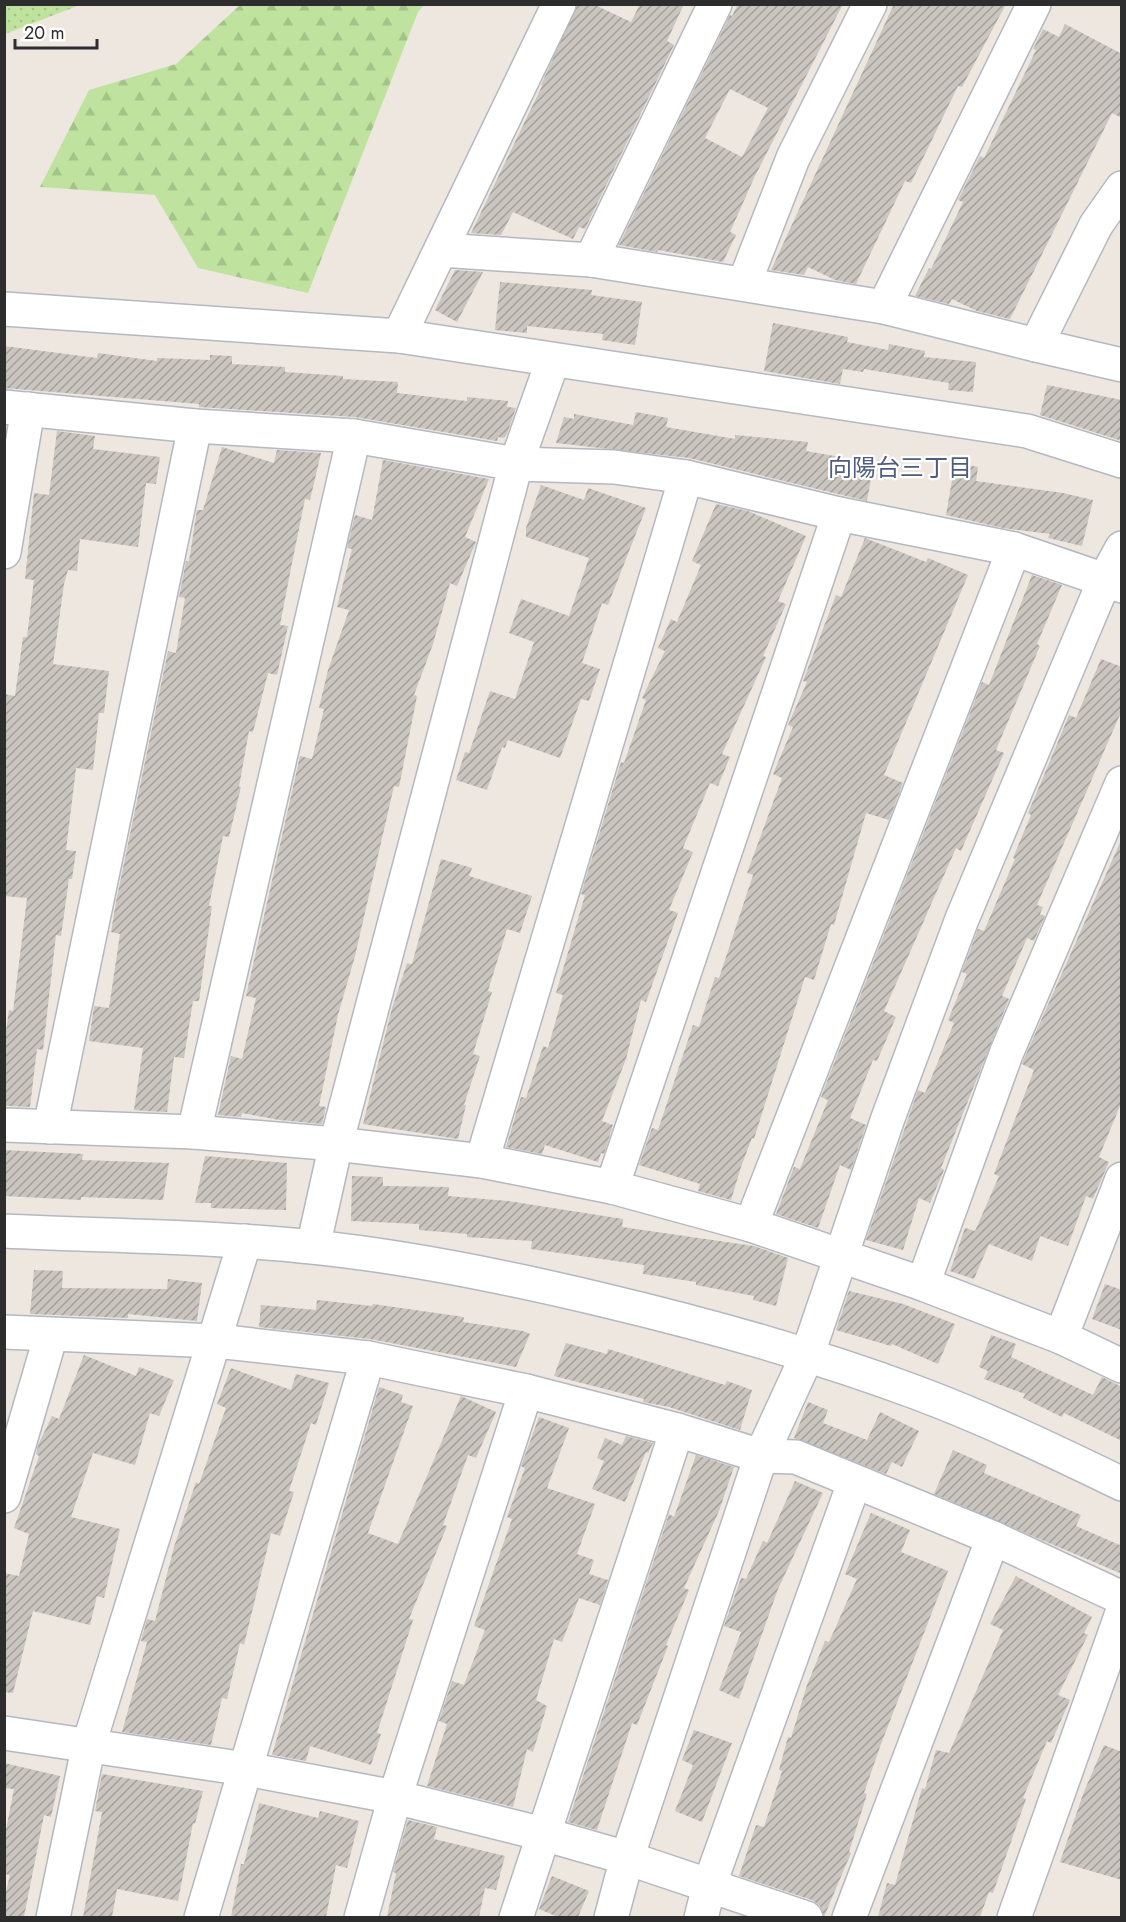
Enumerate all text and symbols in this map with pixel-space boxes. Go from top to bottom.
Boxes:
scale bar [15,12,98,50]
text: 20 m [24,20,64,46]
district label: 向陽台三丁目 [828,450,972,485]

